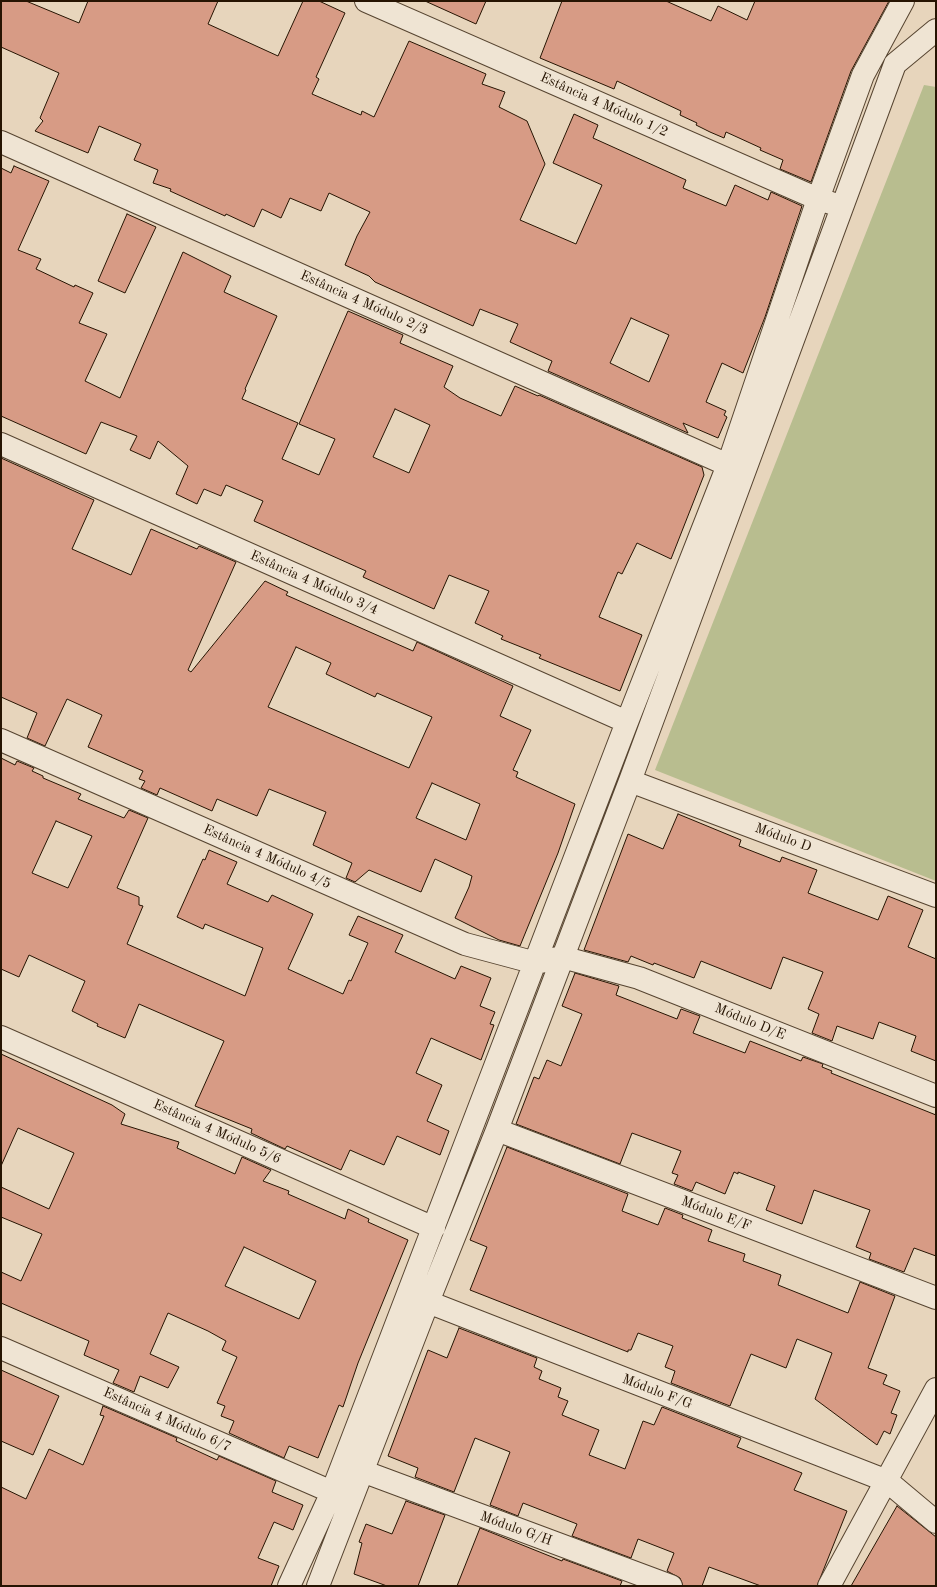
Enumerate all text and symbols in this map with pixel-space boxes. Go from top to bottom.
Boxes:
street label: Estância 4 Módulo 1/2 [537,69,671,141]
street label: Estância 4 Módulo 2/3 [297,267,431,339]
street label: Estância 4 Módulo 3/4 [247,547,381,619]
street label: Módulo D [752,820,814,856]
street label: Estância 4 Módulo 4/5 [200,821,334,893]
street label: Módulo D/E [712,1000,788,1044]
street label: Estância 4 Módulo 5/6 [150,1096,284,1168]
street label: Módulo E/F [679,1193,753,1235]
street label: Módulo F/G [619,1371,695,1413]
street label: Estância 4 Módulo 6/7 [100,1384,234,1456]
street label: Módulo G/H [478,1508,554,1550]

